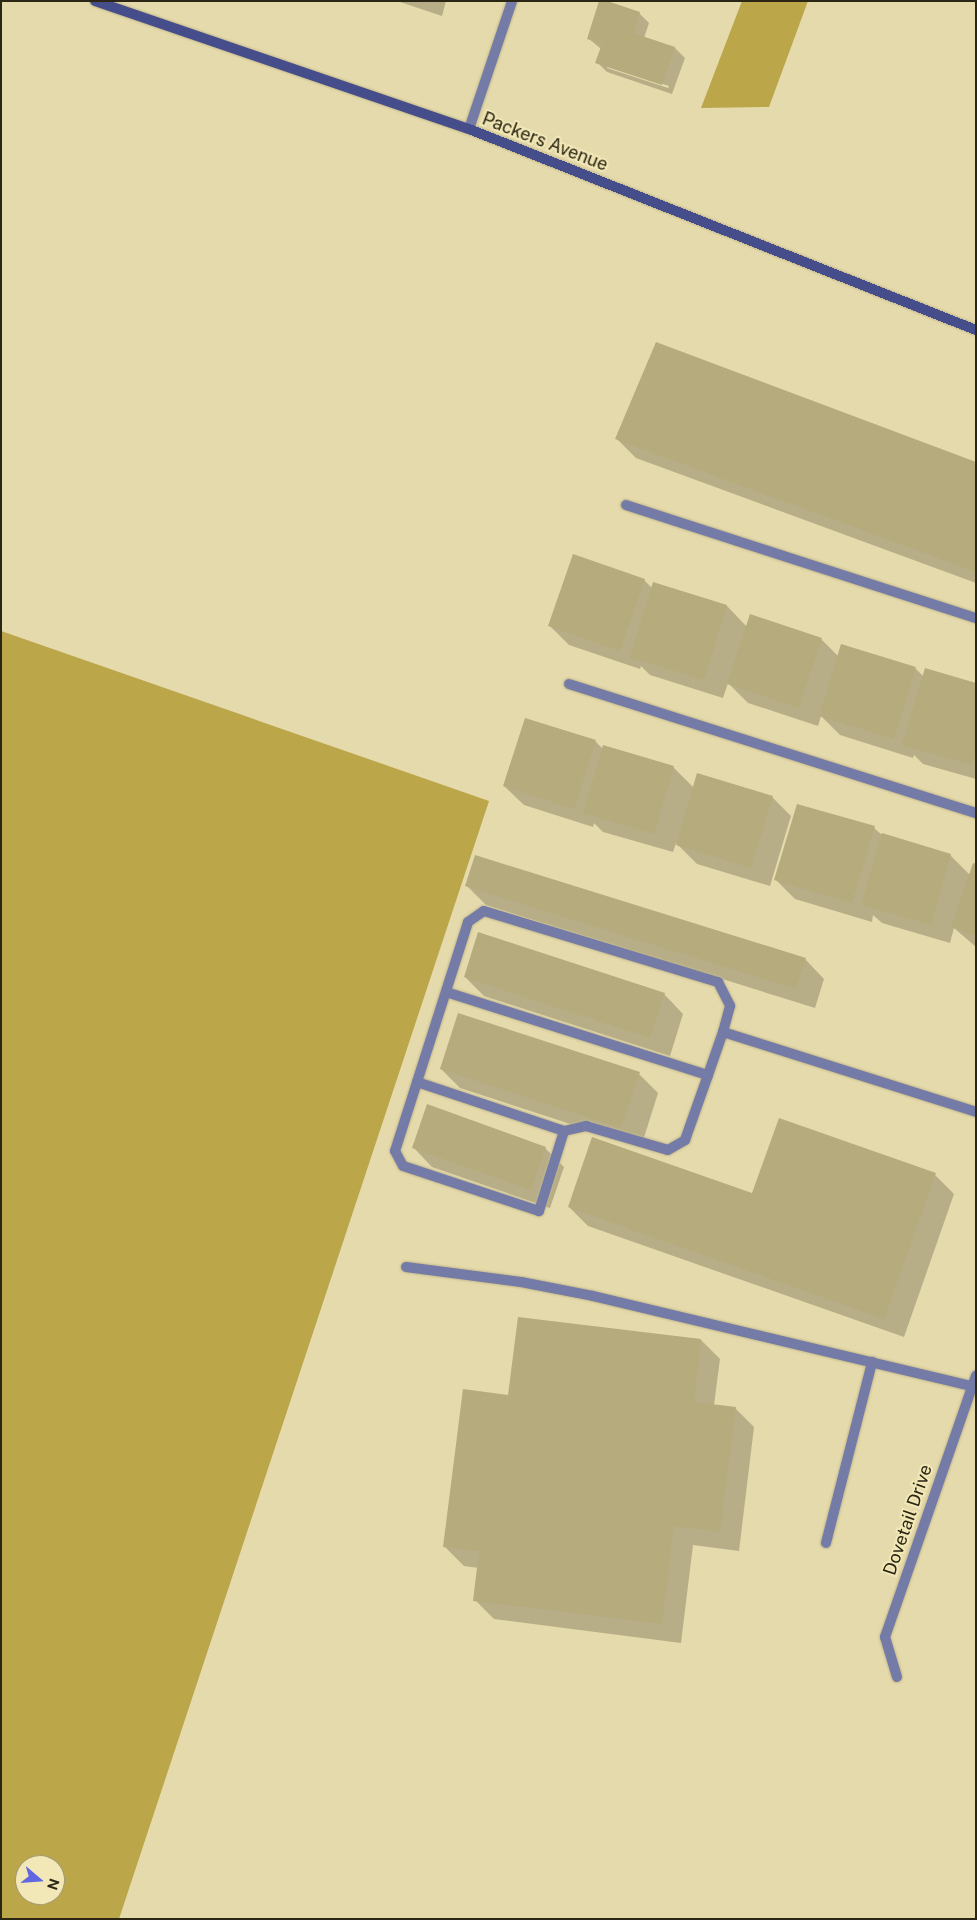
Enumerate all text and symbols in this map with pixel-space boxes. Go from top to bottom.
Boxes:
street label: Packers Avenue [479,108,611,176]
street label: Dovetail Drive [879,1462,937,1578]
north arrow [15,1855,65,1905]
text: N [44,1877,63,1892]

